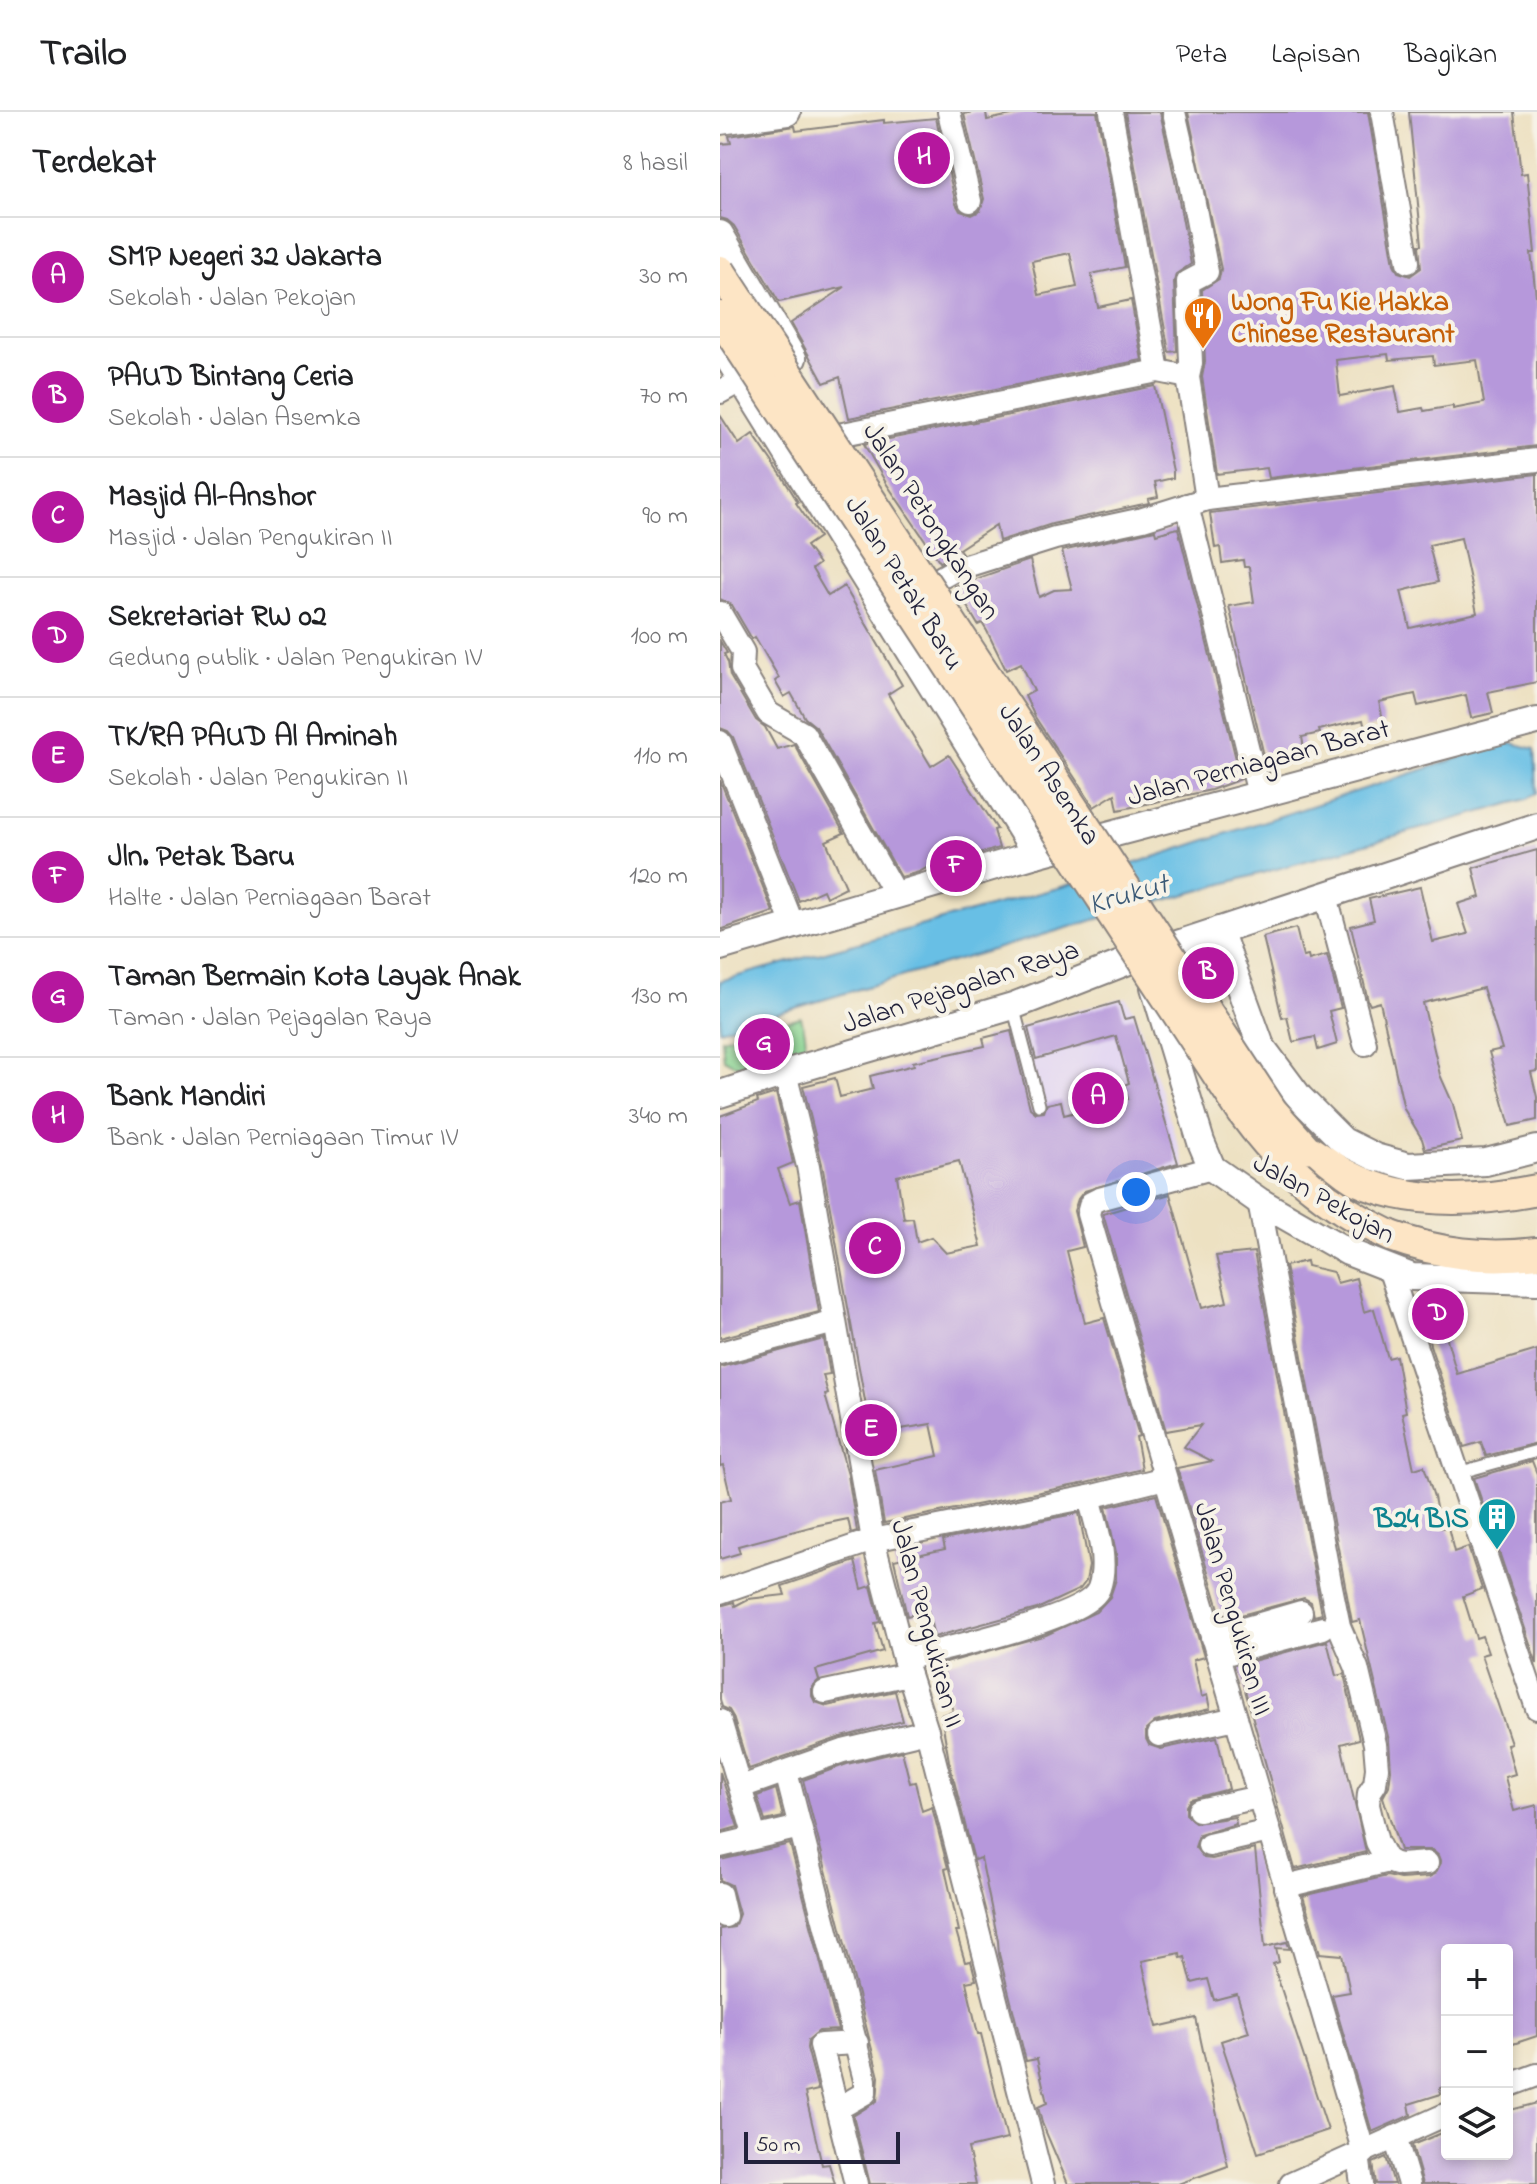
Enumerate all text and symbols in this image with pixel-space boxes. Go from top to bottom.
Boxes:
text: Trailo [40,27,127,83]
text: Peta [1176,35,1227,76]
text: Lapisan [1271,35,1360,76]
text: Bagikan [1404,35,1497,76]
pin: H [898,128,950,188]
text: Terdekat [32,139,156,189]
text: 8 hasil [623,145,688,183]
text: SMP Negeri 32 Jakarta [108,236,382,280]
text: A [50,258,66,296]
text: 30 m [639,258,688,296]
text: Sekolah · Jalan Pekojan [108,280,356,318]
place label: Wong Fu Kie Hakka Chinese Restaurant [1231,283,1455,356]
restaurant icon: Wong Fu Kie Hakka Chinese Restaurant [1182,295,1224,350]
text: PAUD Bintang Ceria [108,356,354,400]
text: B [49,378,67,416]
text: 70 m [639,378,688,416]
text: Sekolah · Jalan Asemka [108,400,361,438]
street label: Jalan Petongkangan [851,415,1009,629]
text: Masjid Al-Anshor [108,476,316,520]
street label: Jalan Petak Baru [833,489,973,679]
text: C [51,498,65,536]
text: 90 m [642,498,688,536]
text: Masjid · Jalan Pengukiran II [108,520,393,558]
text: Sekretariat RW 02 [108,596,327,640]
text: D [48,618,68,656]
text: 100 m [631,618,688,656]
text: Gedung publik · Jalan Pengukiran IV [108,640,482,678]
street label: Jalan Asemka [987,696,1110,854]
street label: Jalan Perniagaan Barat [1123,710,1395,819]
text: TK/RA PAUD Al Aminah [108,716,398,760]
text: E [50,738,66,776]
text: 110 m [634,738,688,776]
text: Sekolah · Jalan Pengukiran II [108,760,408,798]
text: Jln. Petak Baru [108,836,295,880]
pin: F [930,836,982,896]
text: F [50,858,66,896]
text: 120 m [629,858,688,896]
water label: Krukut [1084,863,1177,928]
text: Halte · Jalan Perniagaan Barat [108,880,431,918]
street label: Jalan Pejagalan Raya [837,931,1085,1046]
pin: B [1182,943,1234,1003]
text: Taman Bermain Kota Layak Anak [108,956,521,1000]
text: G [50,978,66,1016]
text: 130 m [631,978,688,1016]
text: Taman · Jalan Pejagalan Raya [108,1000,432,1038]
pin: G [738,1014,790,1074]
pin: A [1072,1068,1124,1128]
text: Bank Mandiri [108,1076,266,1120]
text: H [50,1098,66,1136]
text: 340 m [629,1098,688,1136]
text: Bank · Jalan Perniagaan Timur IV [108,1120,458,1158]
street label: Jalan Pekojan [1245,1144,1402,1256]
your location [1116,1172,1156,1212]
pin: C [849,1218,901,1278]
pin: D [1412,1284,1464,1344]
pin: E [845,1400,897,1460]
building icon: B24 BIS [1476,1496,1518,1551]
street label: Jalan Pengukiran III [1182,1497,1282,1721]
place label: B24 BIS [1372,1500,1469,1541]
street label: Jalan Pengukiran II [878,1515,973,1733]
map controls [1441,1944,1513,2160]
button: + [1441,1944,1513,2016]
button: − [1441,2016,1513,2088]
button: layers [1441,2088,1513,2160]
scale bar [744,2128,900,2164]
text: 50 m [756,2130,801,2162]

